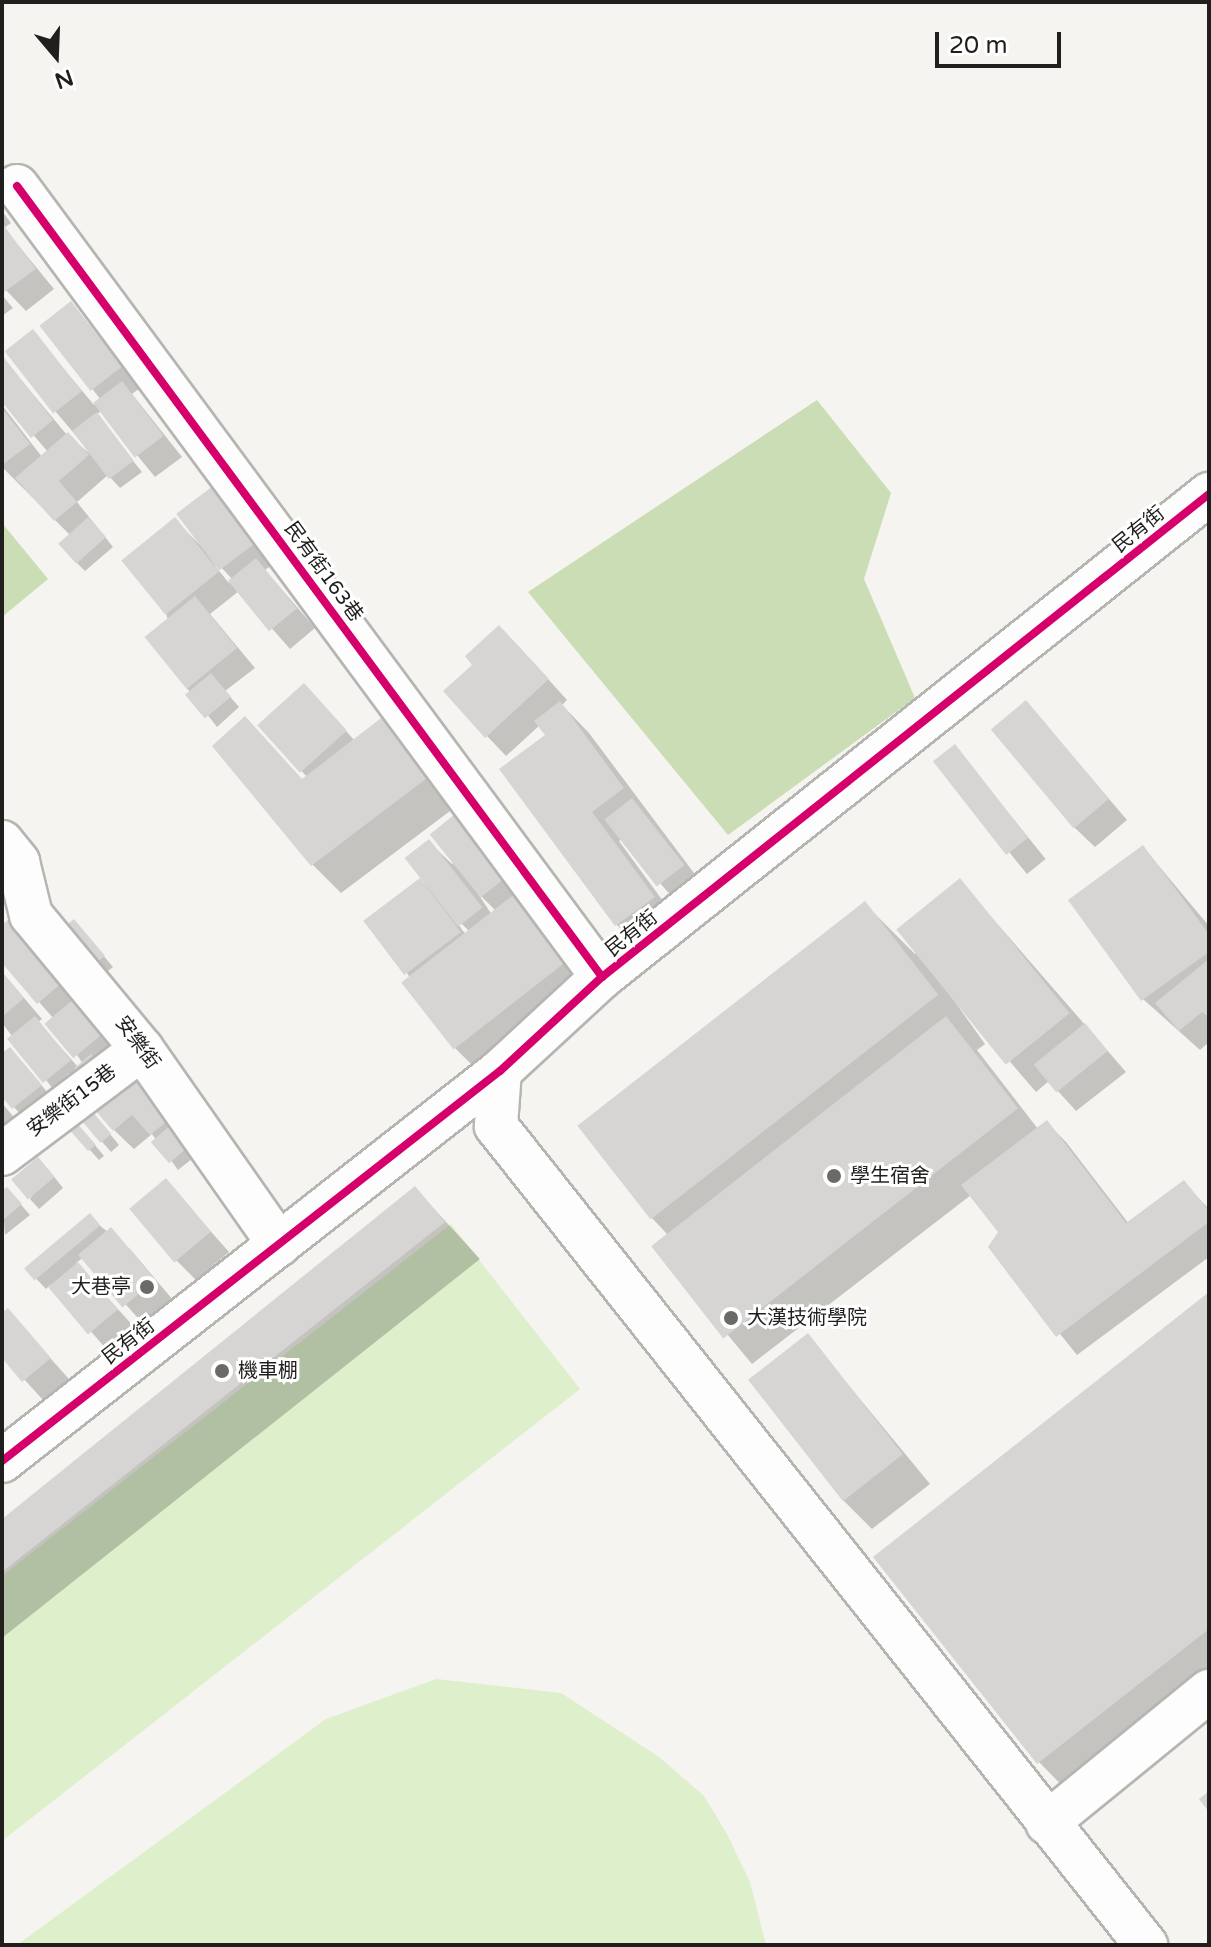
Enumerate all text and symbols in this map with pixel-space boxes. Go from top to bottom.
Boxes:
north arrow [16,16,96,96]
scale bar [939,16,1065,66]
text: 20 m [949,31,1007,60]
text: N [51,64,76,94]
street label: 民有街 [1108,502,1170,558]
street label: 民有街163巷 [279,517,367,627]
street label: 民有街 [601,906,663,962]
street label: 安樂街 [110,1012,164,1074]
street label: 安樂街15巷 [23,1060,121,1142]
place label: 學生宿舍 [850,1164,930,1188]
marker: 學生宿舍 [825,1167,843,1185]
place label: 大巷亭 [71,1275,131,1299]
marker: 大巷亭 [138,1278,156,1296]
place label: 大漢技術學院 [747,1306,867,1330]
marker: 大漢技術學院 [722,1309,740,1327]
street label: 民有街 [98,1314,160,1370]
place label: 機車棚 [238,1359,298,1383]
marker: 機車棚 [213,1362,231,1380]

